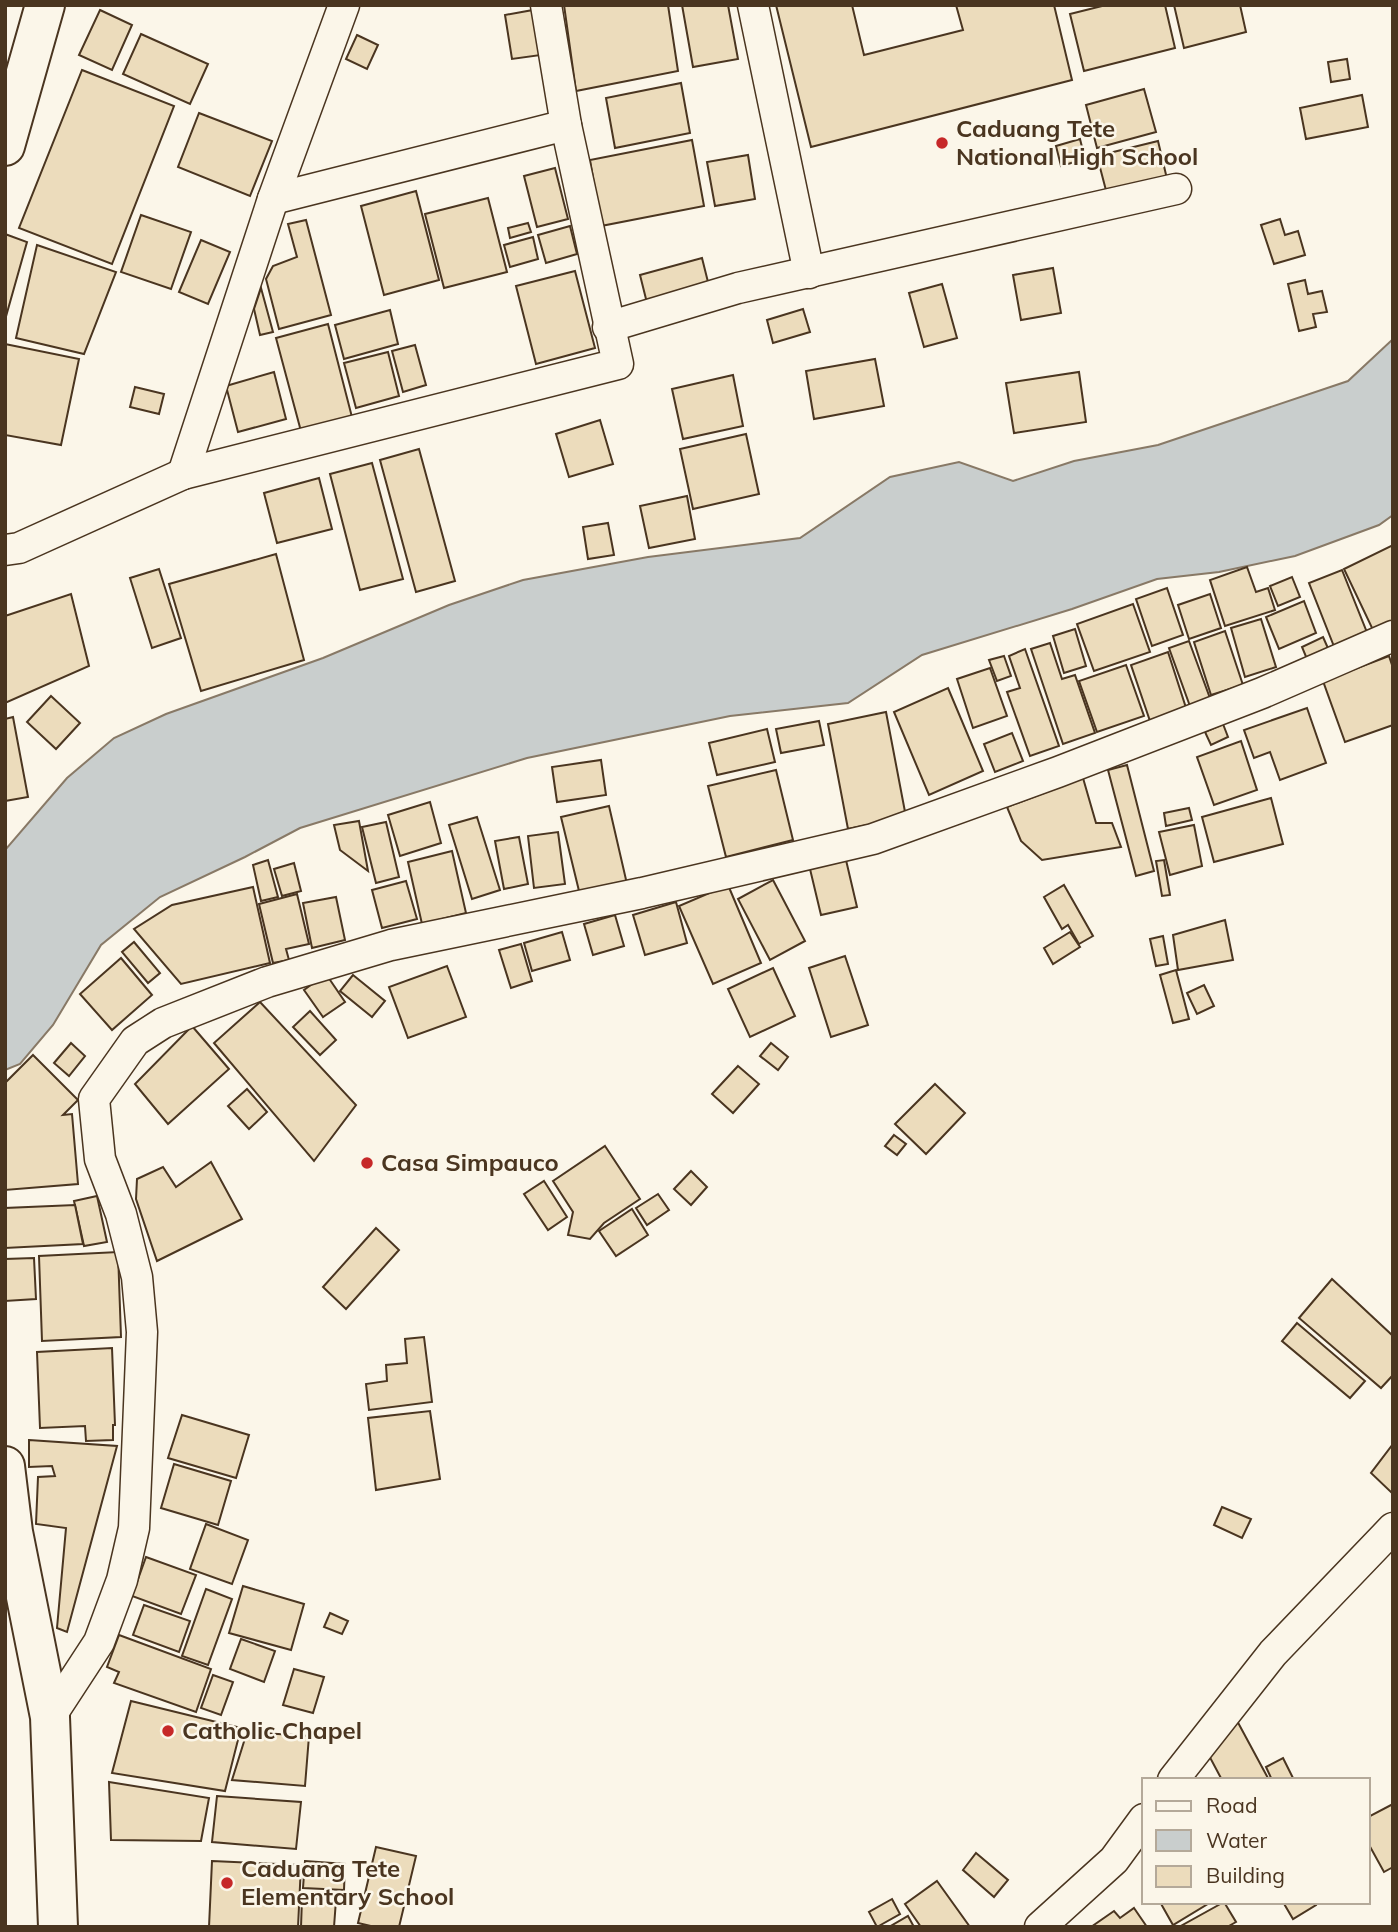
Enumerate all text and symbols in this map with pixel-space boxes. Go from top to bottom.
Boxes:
place label: Caduang Tete National High School [956,113,1198,171]
marker: Caduang Tete National High School [934,135,950,151]
place label: Casa Simpauco [381,1147,559,1177]
marker: Casa Simpauco [359,1155,375,1171]
place label: Catholic Chapel [182,1715,362,1745]
marker: Catholic Chapel [160,1723,176,1739]
legend [1142,1778,1370,1904]
text: Road [1206,1792,1257,1818]
text: Water [1206,1827,1267,1853]
place label: Caduang Tete Elementary School [241,1853,454,1911]
text: Building [1206,1862,1285,1888]
marker: Caduang Tete Elementary School [219,1875,235,1891]

